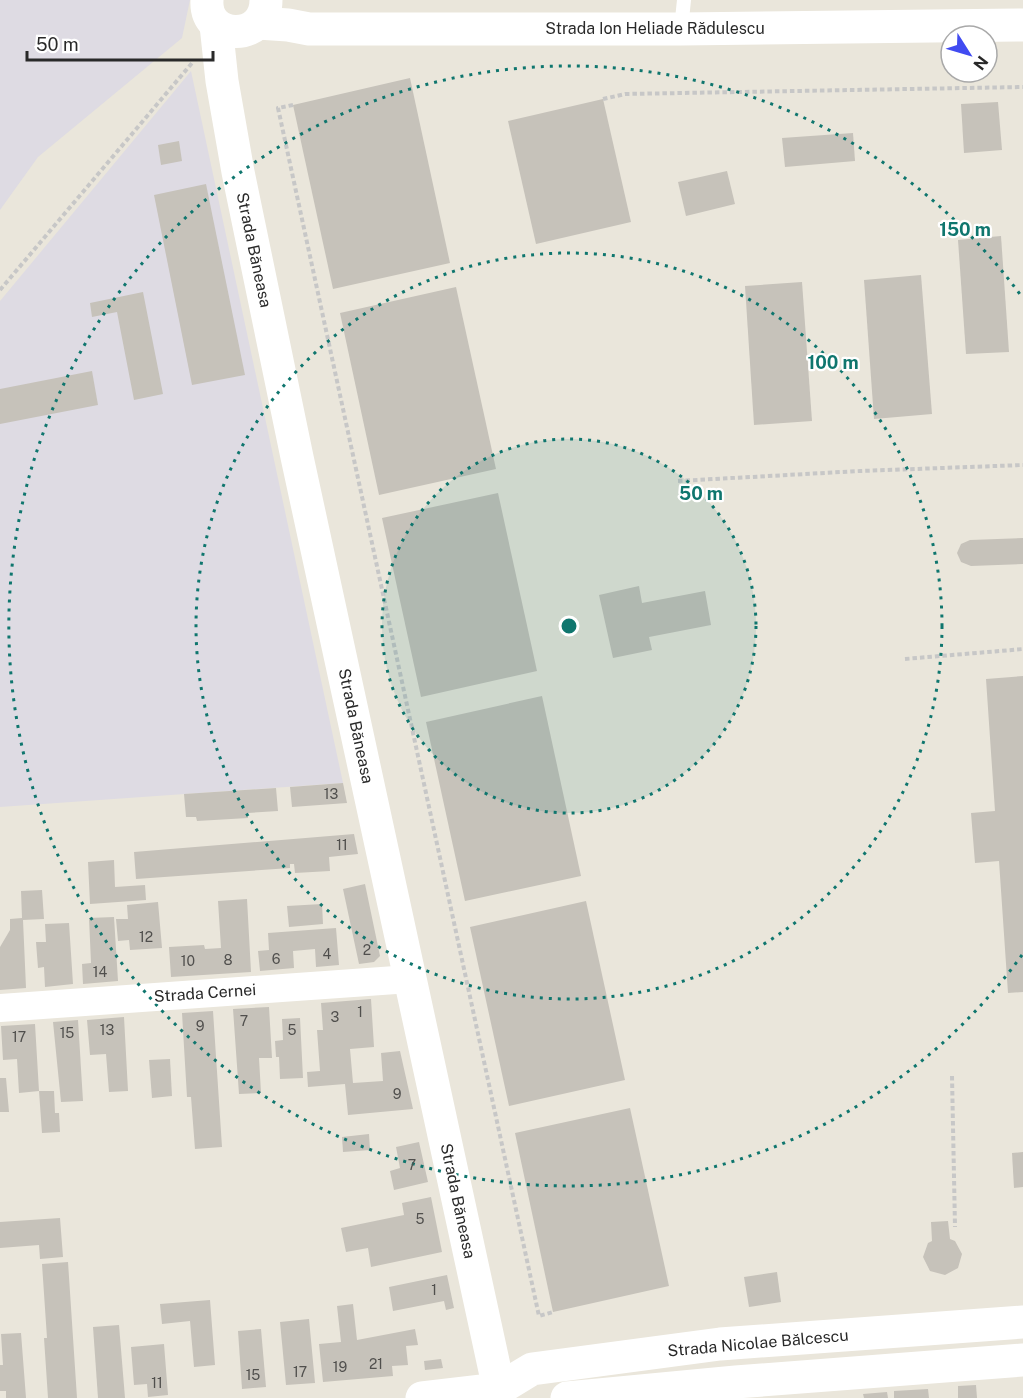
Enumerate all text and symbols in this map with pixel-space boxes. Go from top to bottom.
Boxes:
street label: Strada Ion Heliade Rădulescu [545,19,765,38]
scale bar [27,24,213,62]
north arrow [939,24,999,84]
text: 50 m [36,34,79,55]
text: N [969,52,992,73]
street label: Strada Băneasa [233,191,275,309]
text: 150 m [939,219,991,240]
text: 100 m [807,352,859,373]
text: 50 m [679,483,723,504]
centre of rings [559,616,579,636]
street label: Strada Băneasa [335,667,377,785]
house number: 13 [324,786,338,802]
house number: 11 [336,837,348,853]
house number: 12 [139,929,153,945]
house number: 2 [363,942,371,958]
house number: 4 [323,946,332,962]
house number: 6 [272,951,281,967]
house number: 8 [223,952,233,968]
house number: 10 [181,953,195,969]
house number: 14 [93,964,107,980]
street label: Strada Cernei [153,980,257,1006]
house number: 1 [357,1004,363,1020]
house number: 3 [331,1009,340,1025]
house number: 7 [240,1013,248,1029]
house number: 9 [196,1018,205,1034]
house number: 13 [100,1022,114,1038]
house number: 5 [288,1022,297,1038]
house number: 15 [60,1025,74,1041]
house number: 17 [12,1029,26,1045]
house number: 9 [393,1086,402,1102]
street label: Strada Băneasa [437,1142,479,1260]
house number: 7 [408,1157,416,1173]
house number: 5 [416,1211,425,1227]
house number: 1 [431,1282,437,1298]
street label: Strada Nicolae Bălcescu [667,1326,849,1360]
house number: 21 [369,1356,383,1372]
house number: 19 [333,1359,347,1375]
house number: 17 [293,1364,307,1380]
house number: 15 [246,1367,260,1383]
house number: 11 [151,1375,163,1391]

